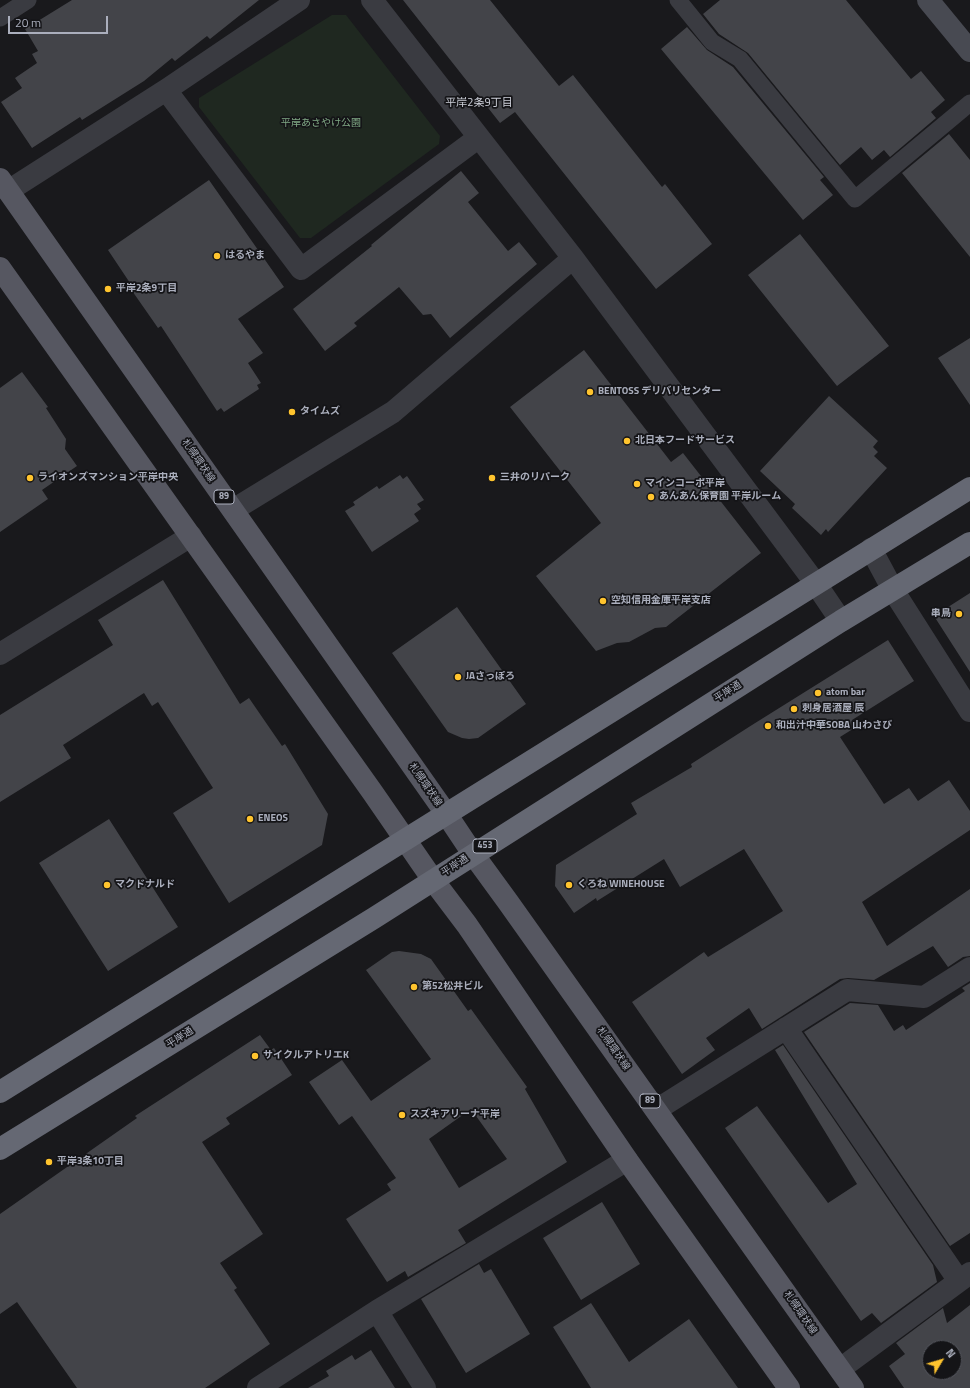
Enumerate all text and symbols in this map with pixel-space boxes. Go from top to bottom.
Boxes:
scale bar [10,8,110,34]
text: 20 m [15,13,41,32]
district label: 平岸2条9丁目 [445,96,513,110]
park label: 平岸あさやけ公園 [281,118,361,130]
place label: はるやま [225,250,265,262]
marker: はるやま [212,251,222,261]
place label: 平岸2条9丁目 [116,283,177,295]
marker: 平岸2条9丁目 [103,284,113,294]
place label: BENTOSS デリバリセンター [598,386,721,398]
marker: BENTOSS デリバリセンター [585,387,595,397]
place label: タイムズ [300,406,340,418]
marker: タイムズ [287,407,297,417]
place label: 北日本フードサービス [635,435,735,447]
marker: 北日本フードサービス [622,436,632,446]
street label: 札幌環状線 [179,437,217,485]
place label: ライオンズマンション平岸中央 [38,472,178,484]
place label: 三井のリパーク [500,472,570,484]
marker: ライオンズマンション平岸中央 [25,473,35,483]
marker: 三井のリパーク [487,473,497,483]
place label: マインコーポ平岸 [645,478,725,490]
marker: マインコーポ平岸 [632,479,642,489]
road number: 89 [214,490,234,504]
place label: あんあん保育園 平岸ルーム [659,491,781,503]
marker: あんあん保育園 平岸ルーム [646,492,656,502]
place label: 空知信用金庫平岸支店 [611,595,711,607]
marker: 空知信用金庫平岸支店 [598,596,608,606]
place label: 串鳥 [931,608,951,620]
marker: 串鳥 [954,609,964,619]
place label: JAさっぽろ [466,671,515,683]
marker: JAさっぽろ [453,672,463,682]
street label: 平岸通 [712,679,744,705]
place label: atom bar [826,687,865,699]
marker: atom bar [813,688,823,698]
place label: 刺身居酒屋 辰 [802,703,864,715]
marker: 刺身居酒屋 辰 [789,704,799,714]
place label: 和出汁中華SOBA 山わさび [776,720,892,732]
marker: 和出汁中華SOBA 山わさび [763,721,773,731]
street label: 札幌環状線 [406,761,444,809]
place label: ENEOS [258,813,288,825]
marker: ENEOS [245,814,255,824]
road number: 453 [473,839,497,853]
street label: 平岸通 [439,853,471,879]
place label: マクドナルド [115,879,175,891]
place label: くろね WINEHOUSE [577,879,665,891]
marker: マクドナルド [102,880,112,890]
marker: くろね WINEHOUSE [564,880,574,890]
place label: 第52松井ビル [422,981,483,993]
marker: 第52松井ビル [409,982,419,992]
street label: 平岸通 [164,1025,196,1051]
street label: 札幌環状線 [594,1025,632,1073]
place label: サイクルアトリエK [263,1050,349,1062]
marker: サイクルアトリエK [250,1051,260,1061]
road number: 89 [640,1094,660,1108]
place label: スズキアリーナ平岸 [410,1109,500,1121]
marker: スズキアリーナ平岸 [397,1110,407,1120]
place label: 平岸3条10丁目 [57,1156,124,1168]
marker: 平岸3条10丁目 [44,1157,54,1167]
street label: 札幌環状線 [781,1289,819,1337]
north arrow [922,1340,962,1380]
text: N [942,1345,959,1361]

